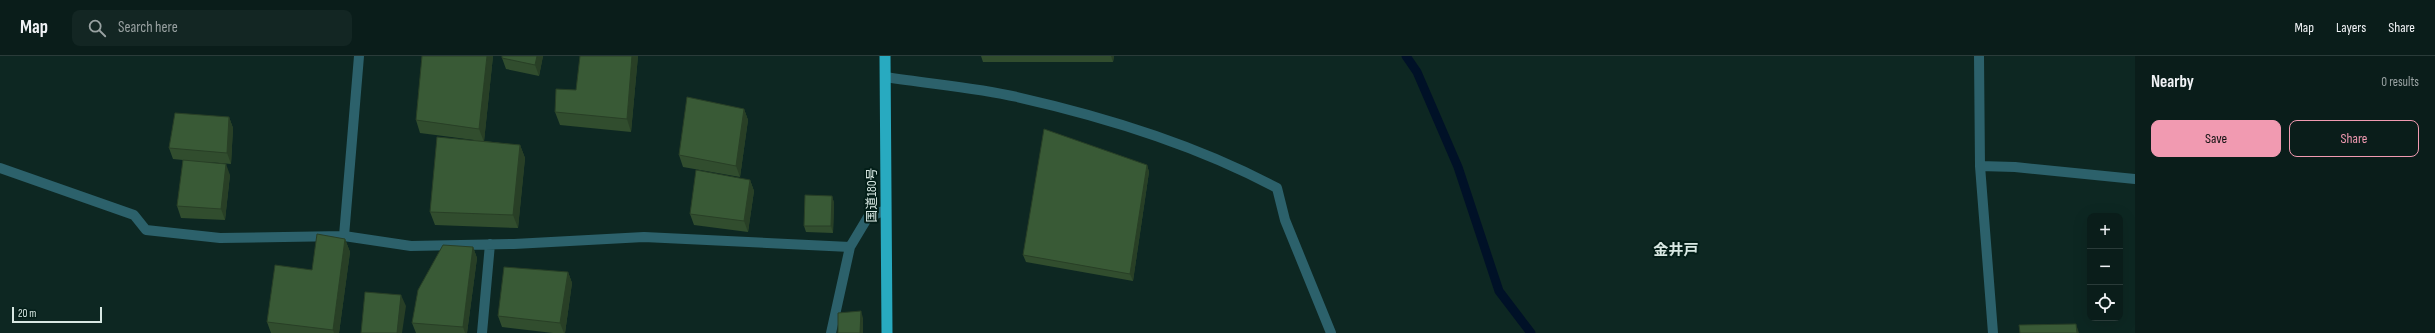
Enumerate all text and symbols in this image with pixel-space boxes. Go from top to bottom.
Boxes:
search box [72,10,352,46]
text: Map [20,16,48,39]
icon: search [86,17,108,39]
text: Search here [118,18,178,37]
text: Map [2294,19,2314,36]
text: Layers [2336,19,2366,36]
text: Share [2388,19,2415,36]
text: Nearby [2151,72,2194,92]
text: 0 results [2381,74,2419,90]
button: Save [2151,120,2281,157]
button: Share [2289,120,2419,157]
street label: 国道180号 [864,167,880,223]
map controls [2087,213,2123,321]
button: + [2087,213,2123,249]
district label: 金井戸 [1653,241,1699,260]
button: − [2087,249,2123,285]
button: locate [2087,285,2123,321]
scale bar [12,305,102,324]
text: 20 m [18,307,36,320]

